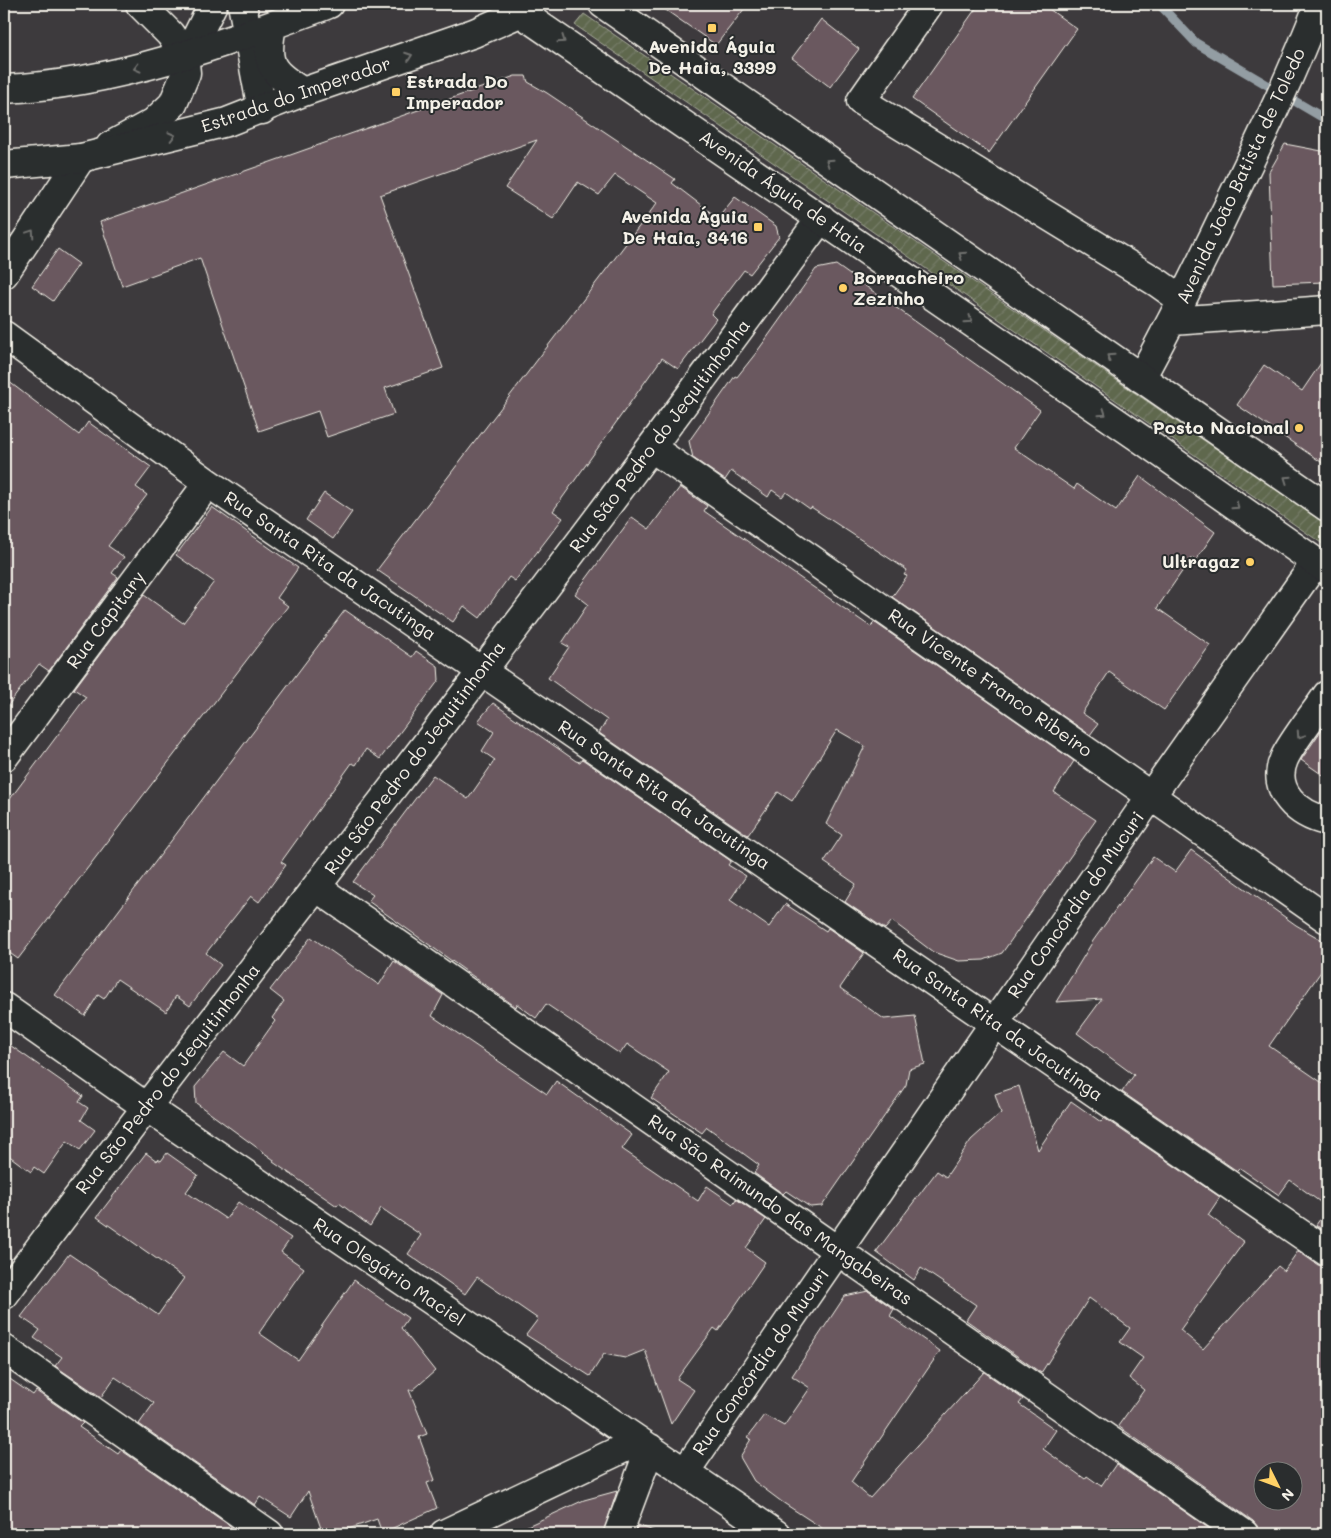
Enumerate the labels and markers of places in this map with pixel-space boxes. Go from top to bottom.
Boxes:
marker: Avenida Águia De Haia, 3399 [706,22,718,34]
place label: Avenida Águia De Haia, 3399 [648,34,776,79]
place label: Estrada Do Imperador [406,69,508,114]
marker: Estrada Do Imperador [390,86,402,98]
place label: Avenida Águia De Haia, 3416 [621,204,748,249]
marker: Avenida Águia De Haia, 3416 [752,221,764,233]
place label: Borracheiro Zezinho [853,265,964,310]
marker: Borracheiro Zezinho [837,282,849,294]
place label: Posto Nacional [1153,415,1289,439]
marker: Posto Nacional [1293,422,1305,434]
place label: Ultragaz [1162,549,1240,573]
marker: Ultragaz [1244,556,1256,568]

